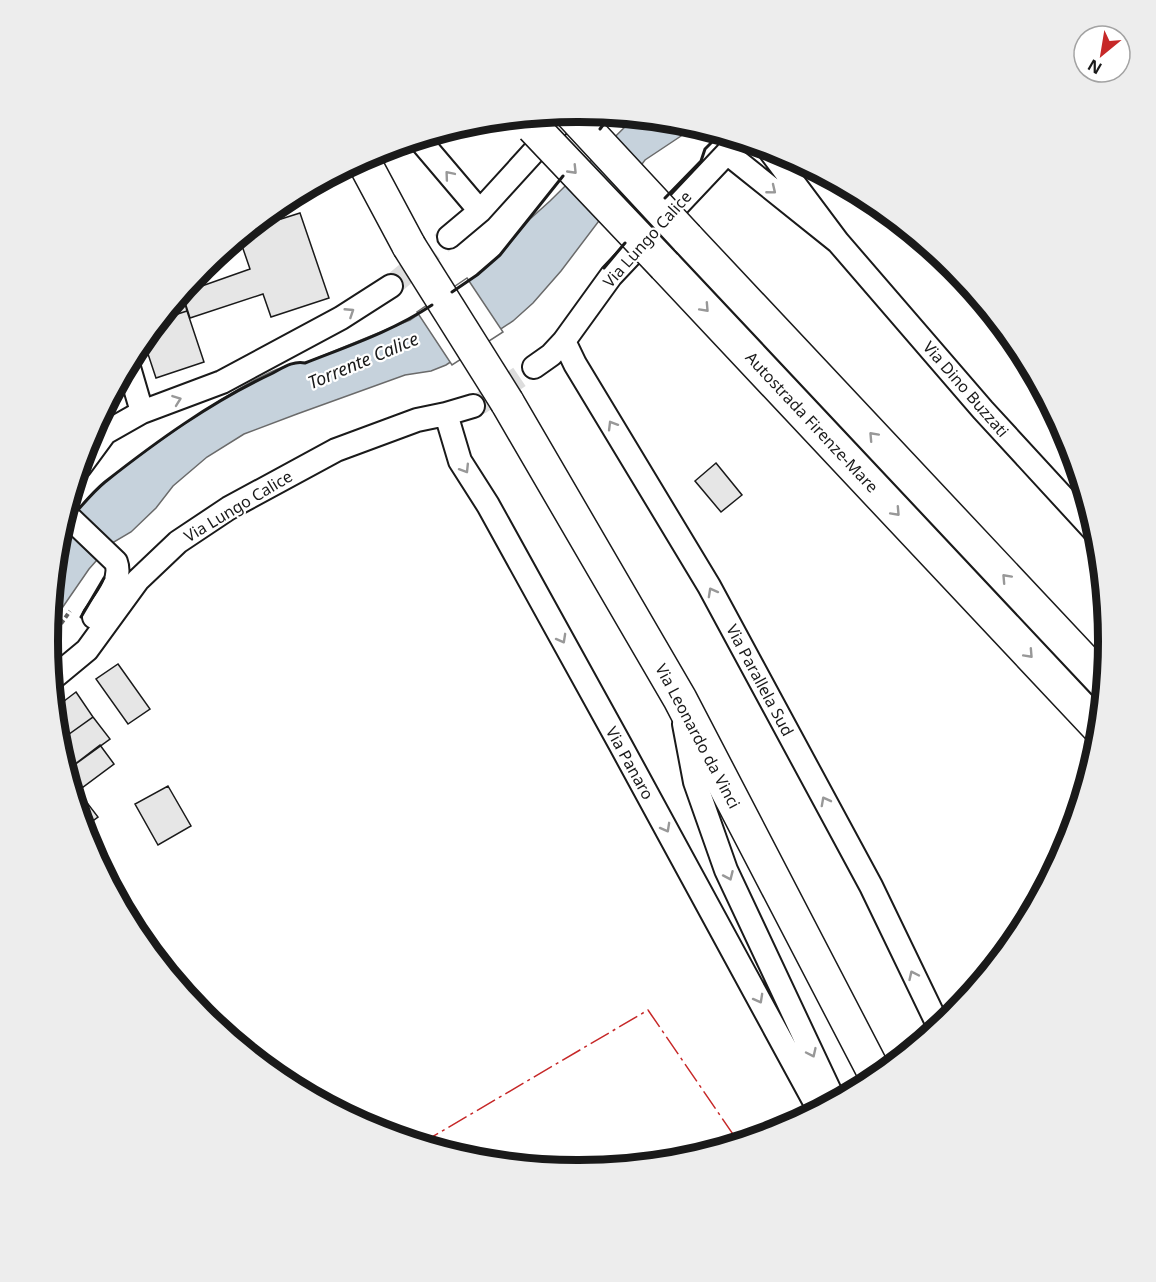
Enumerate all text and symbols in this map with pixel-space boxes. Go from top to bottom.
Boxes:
north arrow [1072,24,1132,84]
text: N [1083,54,1106,80]
one-way arrow [566,163,577,173]
one-way arrow [445,171,456,182]
one-way arrow [765,182,776,193]
street label: Via Lungo Calice [598,186,696,292]
one-way arrow [698,302,709,312]
one-way arrow [344,307,354,319]
water label: Torrente Calice [304,326,422,394]
street label: Via Dino Buzzati [918,336,1014,442]
street label: Autostrada Firenze-Mare [741,347,883,497]
one-way arrow [171,394,182,407]
one-way arrow [607,421,619,431]
one-way arrow [869,432,880,443]
one-way arrow [458,463,470,473]
street label: Via Lungo Calice [180,465,296,547]
one-way arrow [889,505,900,515]
one-way arrow [1003,574,1014,585]
one-way arrow [708,588,719,599]
street label: Via Parallela Sud [721,620,799,740]
one-way arrow [555,633,566,643]
one-way arrow [1022,647,1033,658]
street label: Via Leonardo da Vinci [650,660,746,812]
street label: Via Panaro [601,723,659,803]
one-way arrow [821,797,832,807]
one-way arrow [659,822,670,832]
one-way arrow [722,870,734,881]
one-way arrow [909,970,921,981]
one-way arrow [752,993,763,1004]
one-way arrow [804,1046,816,1057]

